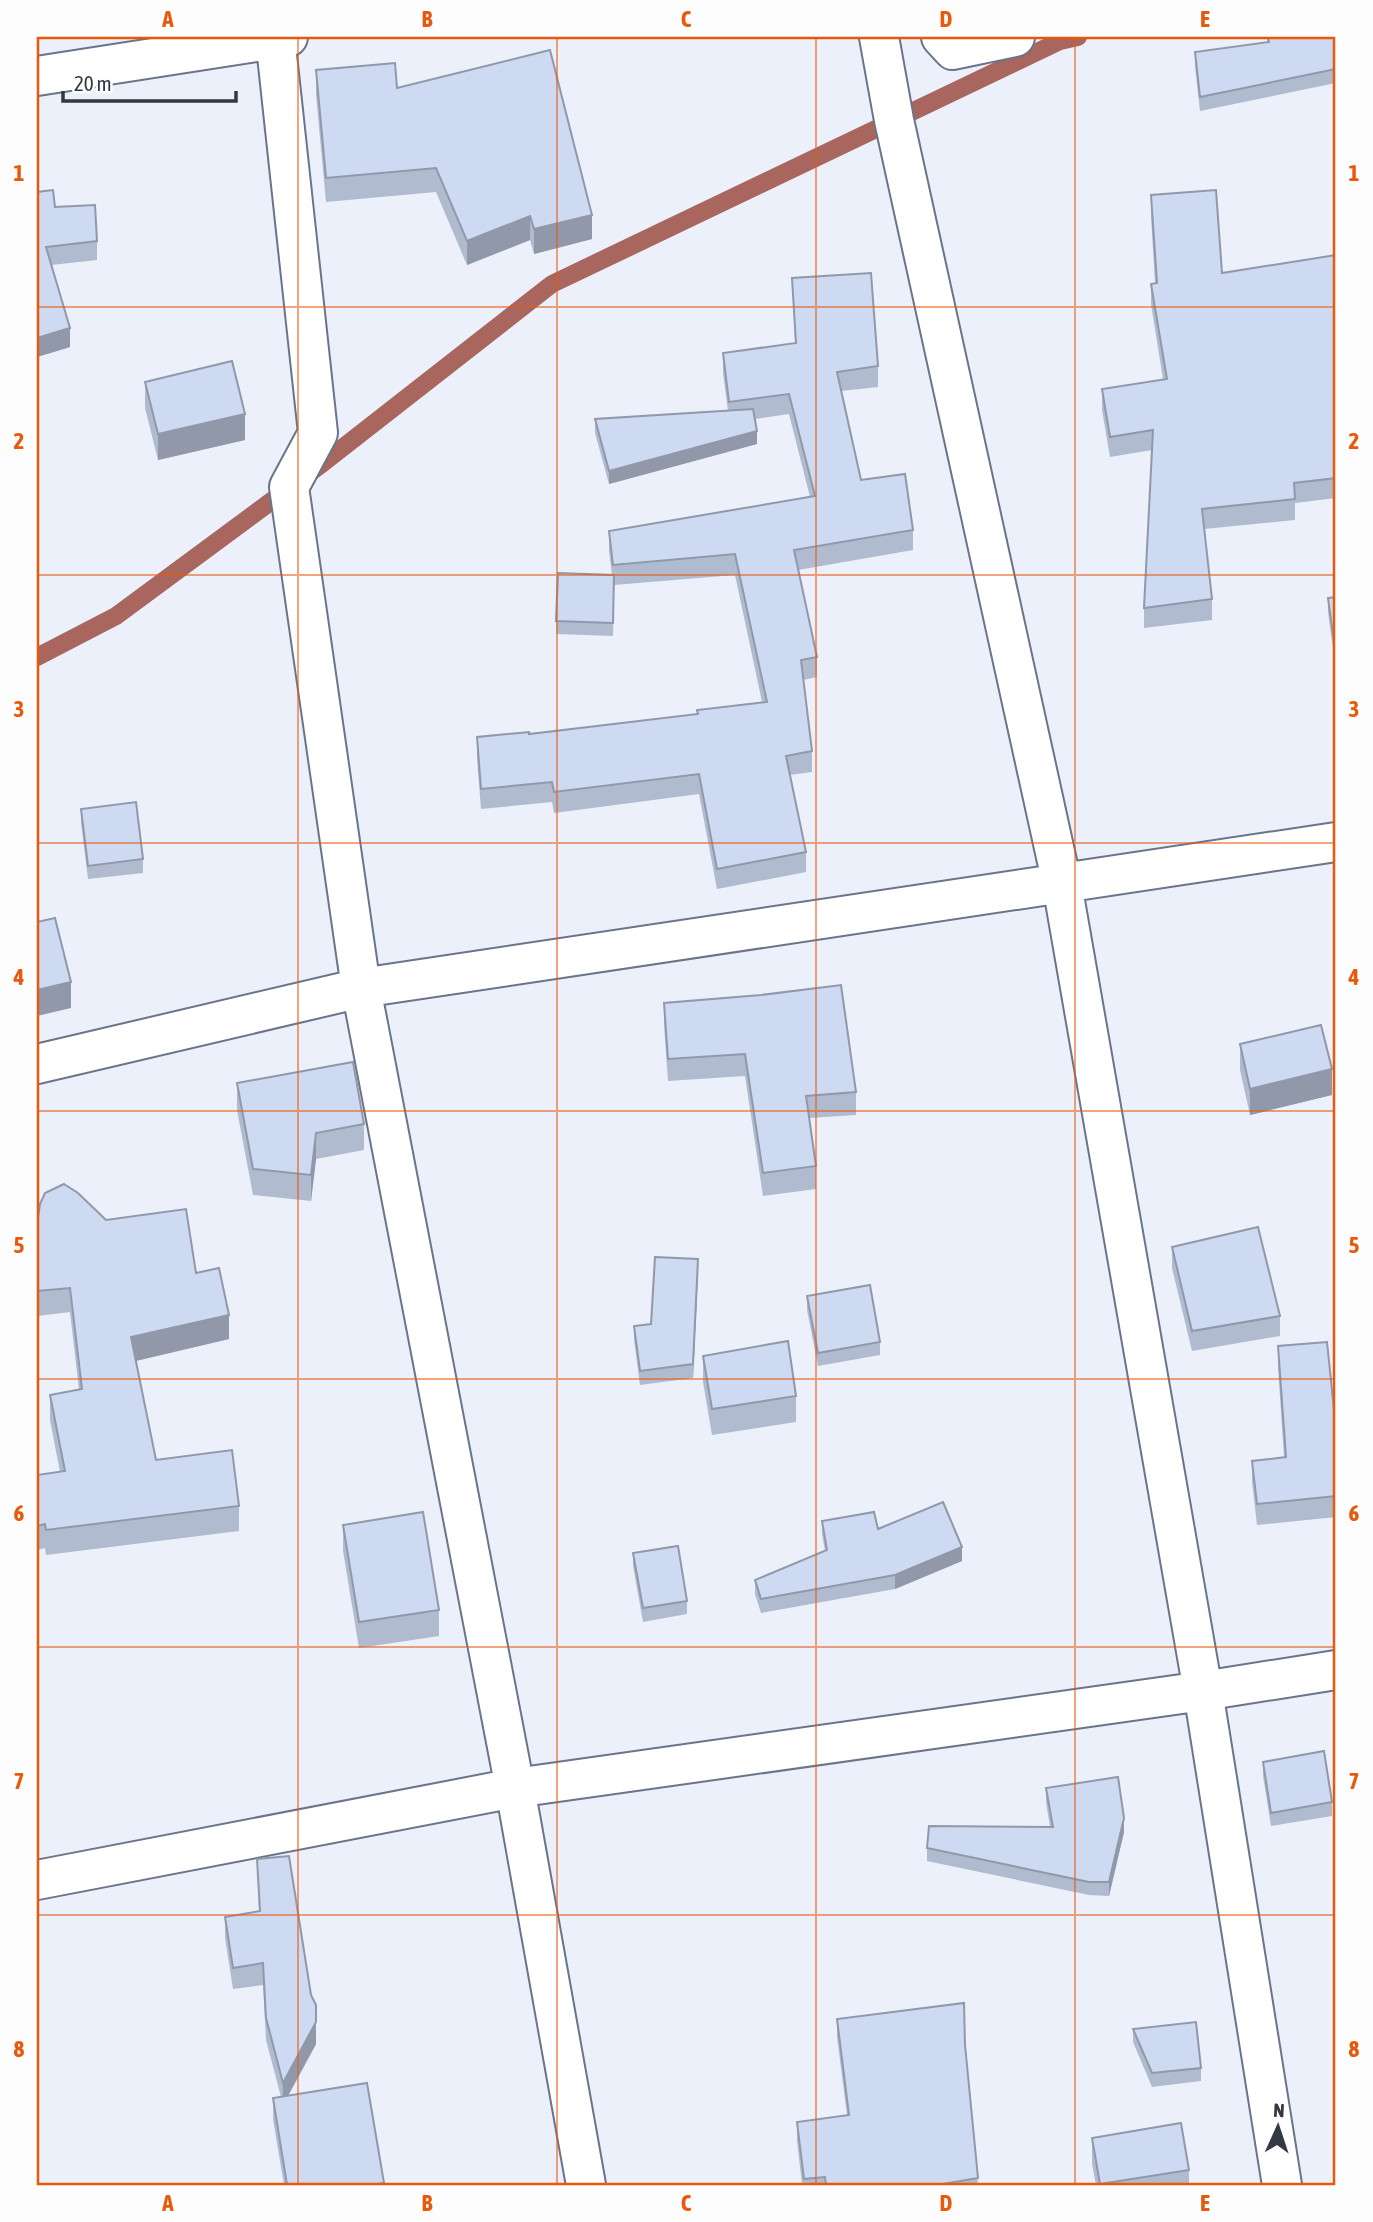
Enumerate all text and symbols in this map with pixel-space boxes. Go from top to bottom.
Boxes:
text: A [161,6,174,32]
text: B [422,6,433,32]
text: C [681,6,692,32]
text: D [940,6,953,32]
text: E [1200,6,1210,32]
scale bar [63,60,236,104]
text: 20 m [74,71,112,95]
text: 1 [14,160,25,186]
text: 1 [1349,160,1360,186]
text: 2 [14,428,24,454]
text: 2 [1349,428,1359,454]
text: 3 [14,696,24,722]
text: 3 [1349,696,1359,722]
text: 4 [13,964,25,990]
text: 4 [1348,964,1360,990]
text: 5 [14,1232,25,1258]
text: 5 [1349,1232,1360,1258]
text: 6 [14,1500,25,1526]
text: 6 [1349,1500,1360,1526]
text: 7 [14,1768,24,1794]
text: 7 [1349,1768,1359,1794]
text: 8 [14,2036,25,2062]
text: 8 [1349,2036,1360,2062]
north arrow [1244,2092,1314,2162]
text: N [1273,2099,1285,2121]
text: A [161,2190,174,2216]
text: B [422,2190,433,2216]
text: C [681,2190,692,2216]
text: D [940,2190,953,2216]
text: E [1200,2190,1210,2216]

